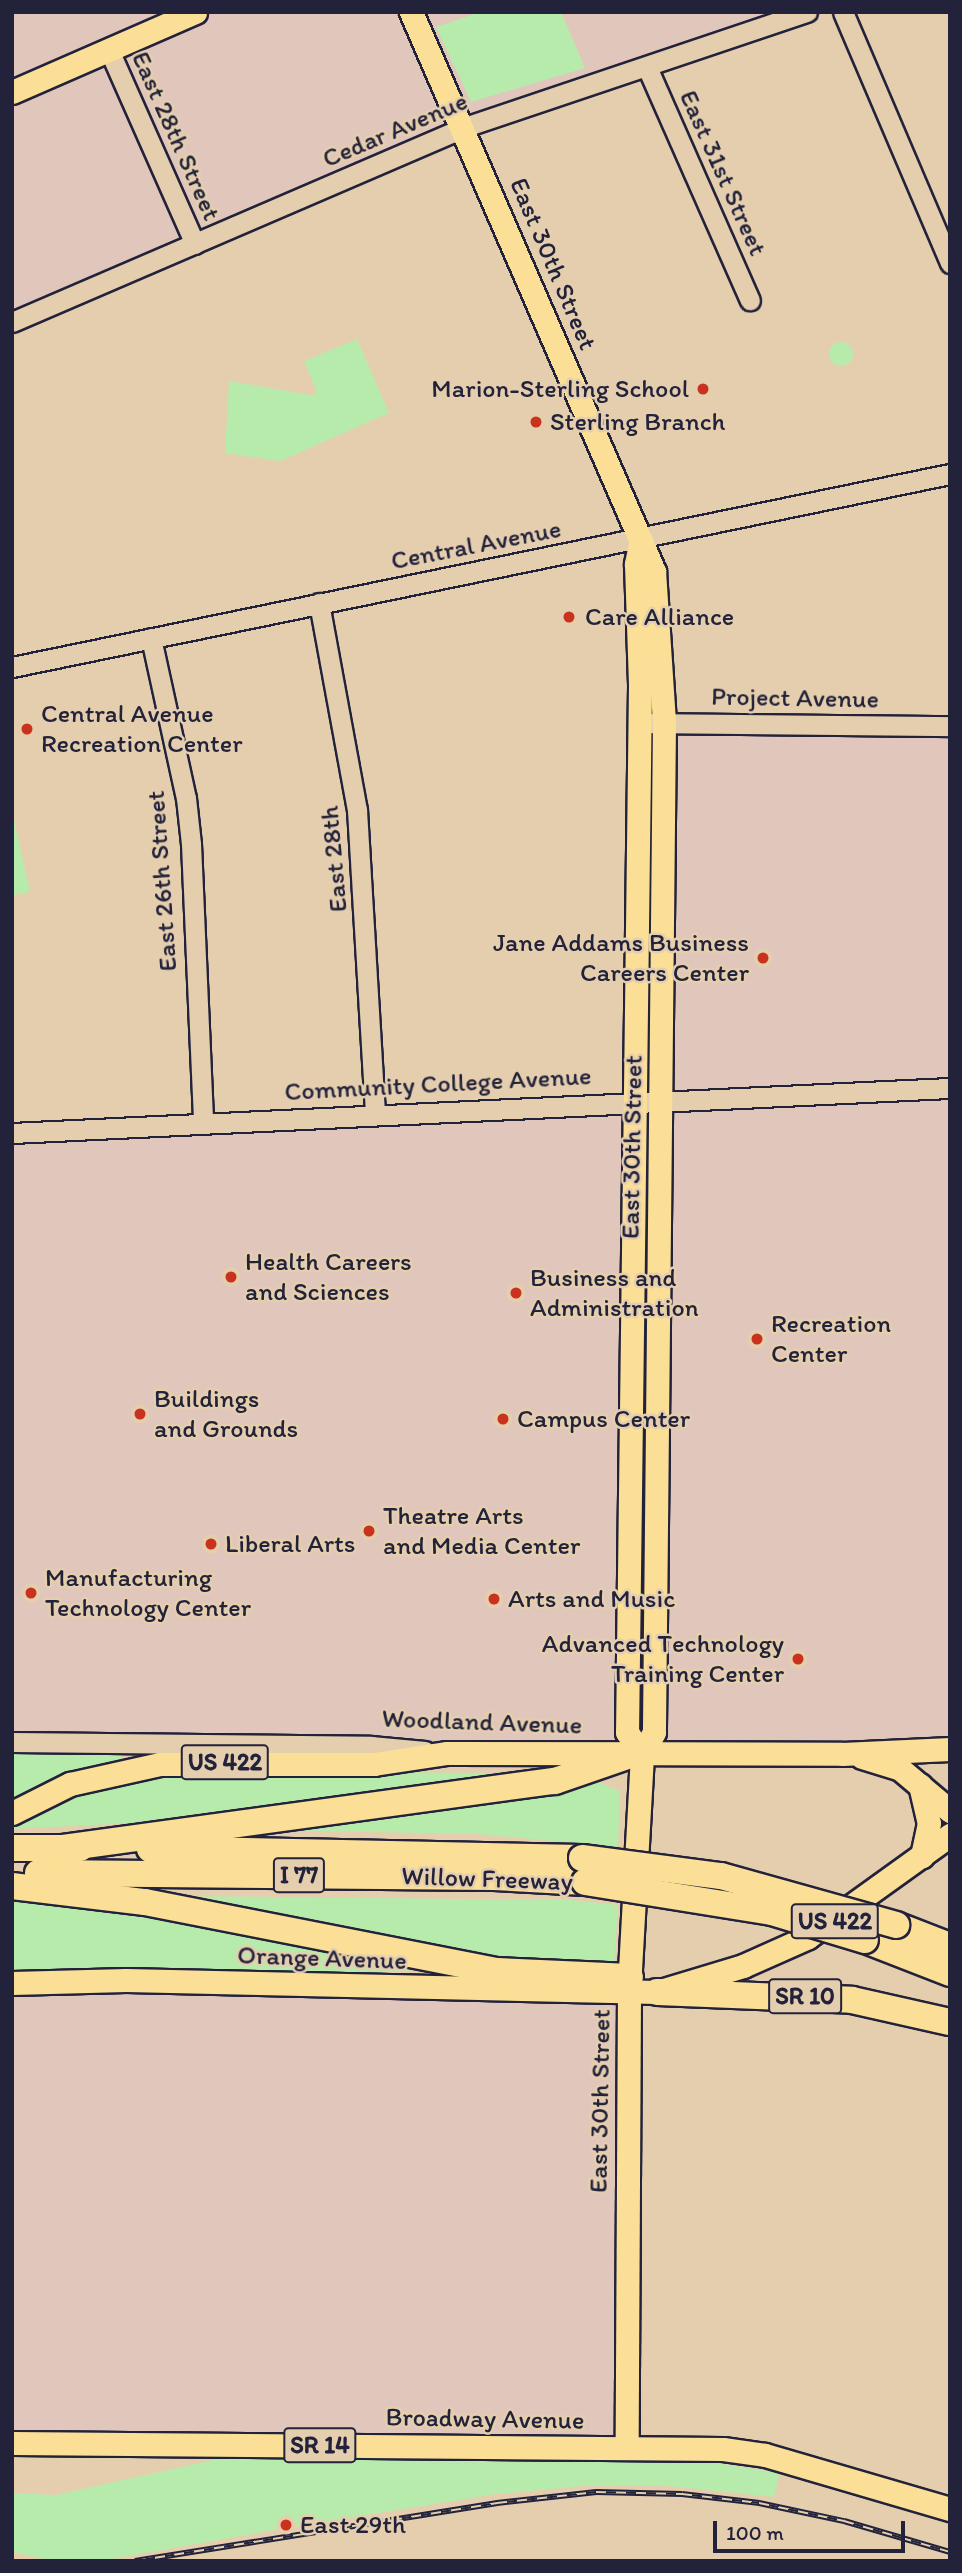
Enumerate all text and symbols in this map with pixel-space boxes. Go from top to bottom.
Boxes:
street label: East 28th Street [125,47,227,225]
street label: Cedar Avenue [318,86,472,174]
street label: East 31st Street [673,86,773,260]
street label: East 30th Street [503,174,603,354]
place label: Marion-Sterling School [432,373,689,405]
marker: Marion-Sterling School [695,381,711,397]
place label: Sterling Branch [550,406,725,438]
marker: Sterling Branch [528,414,544,430]
street label: Central Avenue [389,513,563,577]
place label: Care Alliance [585,601,734,633]
marker: Care Alliance [559,607,579,627]
street label: Project Avenue [712,681,878,715]
place label: Central Avenue Recreation Center [41,698,243,760]
marker: Central Avenue Recreation Center [19,721,35,737]
street label: East 26th Street [140,790,184,972]
street label: East 28th [314,805,354,913]
place label: Jane Addams Business Careers Center [494,927,749,988]
marker: Jane Addams Business Careers Center [755,950,771,966]
street label: East 30th Street [615,1055,649,1239]
street label: Community College Avenue [284,1060,592,1108]
place label: Health Careers and Sciences [245,1246,412,1308]
place label: Business and Administration [530,1262,699,1324]
marker: Health Careers and Sciences [223,1269,239,1285]
marker: Business and Administration [508,1285,524,1301]
place label: Recreation Center [771,1308,891,1370]
marker: Recreation Center [749,1331,765,1347]
place label: Buildings and Grounds [154,1383,297,1444]
place label: Campus Center [517,1403,690,1435]
marker: Buildings and Grounds [132,1406,148,1422]
marker: Campus Center [495,1411,511,1427]
place label: Theatre Arts and Media Center [383,1500,580,1562]
marker: Theatre Arts and Media Center [361,1523,377,1539]
place label: Liberal Arts [225,1528,356,1560]
marker: Liberal Arts [203,1536,219,1552]
place label: Manufacturing Technology Center [45,1562,251,1624]
place label: Arts and Music [508,1583,675,1615]
marker: Manufacturing Technology Center [23,1585,39,1601]
marker: Arts and Music [486,1591,502,1607]
place label: Advanced Technology Training Center [544,1628,784,1690]
marker: Advanced Technology Training Center [790,1651,806,1667]
street label: Woodland Avenue [382,1703,582,1741]
road number: US 422 [180,1742,270,1782]
road number: I 77 [273,1854,325,1896]
street label: Willow Freeway [400,1860,574,1898]
road number: US 422 [790,1900,880,1942]
street label: Orange Avenue [237,1939,407,1977]
road number: SR 10 [766,1976,844,2017]
street label: East 30th Street [583,2009,617,2193]
street label: Broadway Avenue [386,2402,584,2436]
road number: SR 14 [283,2424,357,2466]
scale bar [717,2506,909,2550]
place label: East 29th [300,2509,405,2541]
marker: East 29th [278,2517,294,2533]
text: 100 m [726,2520,784,2545]

